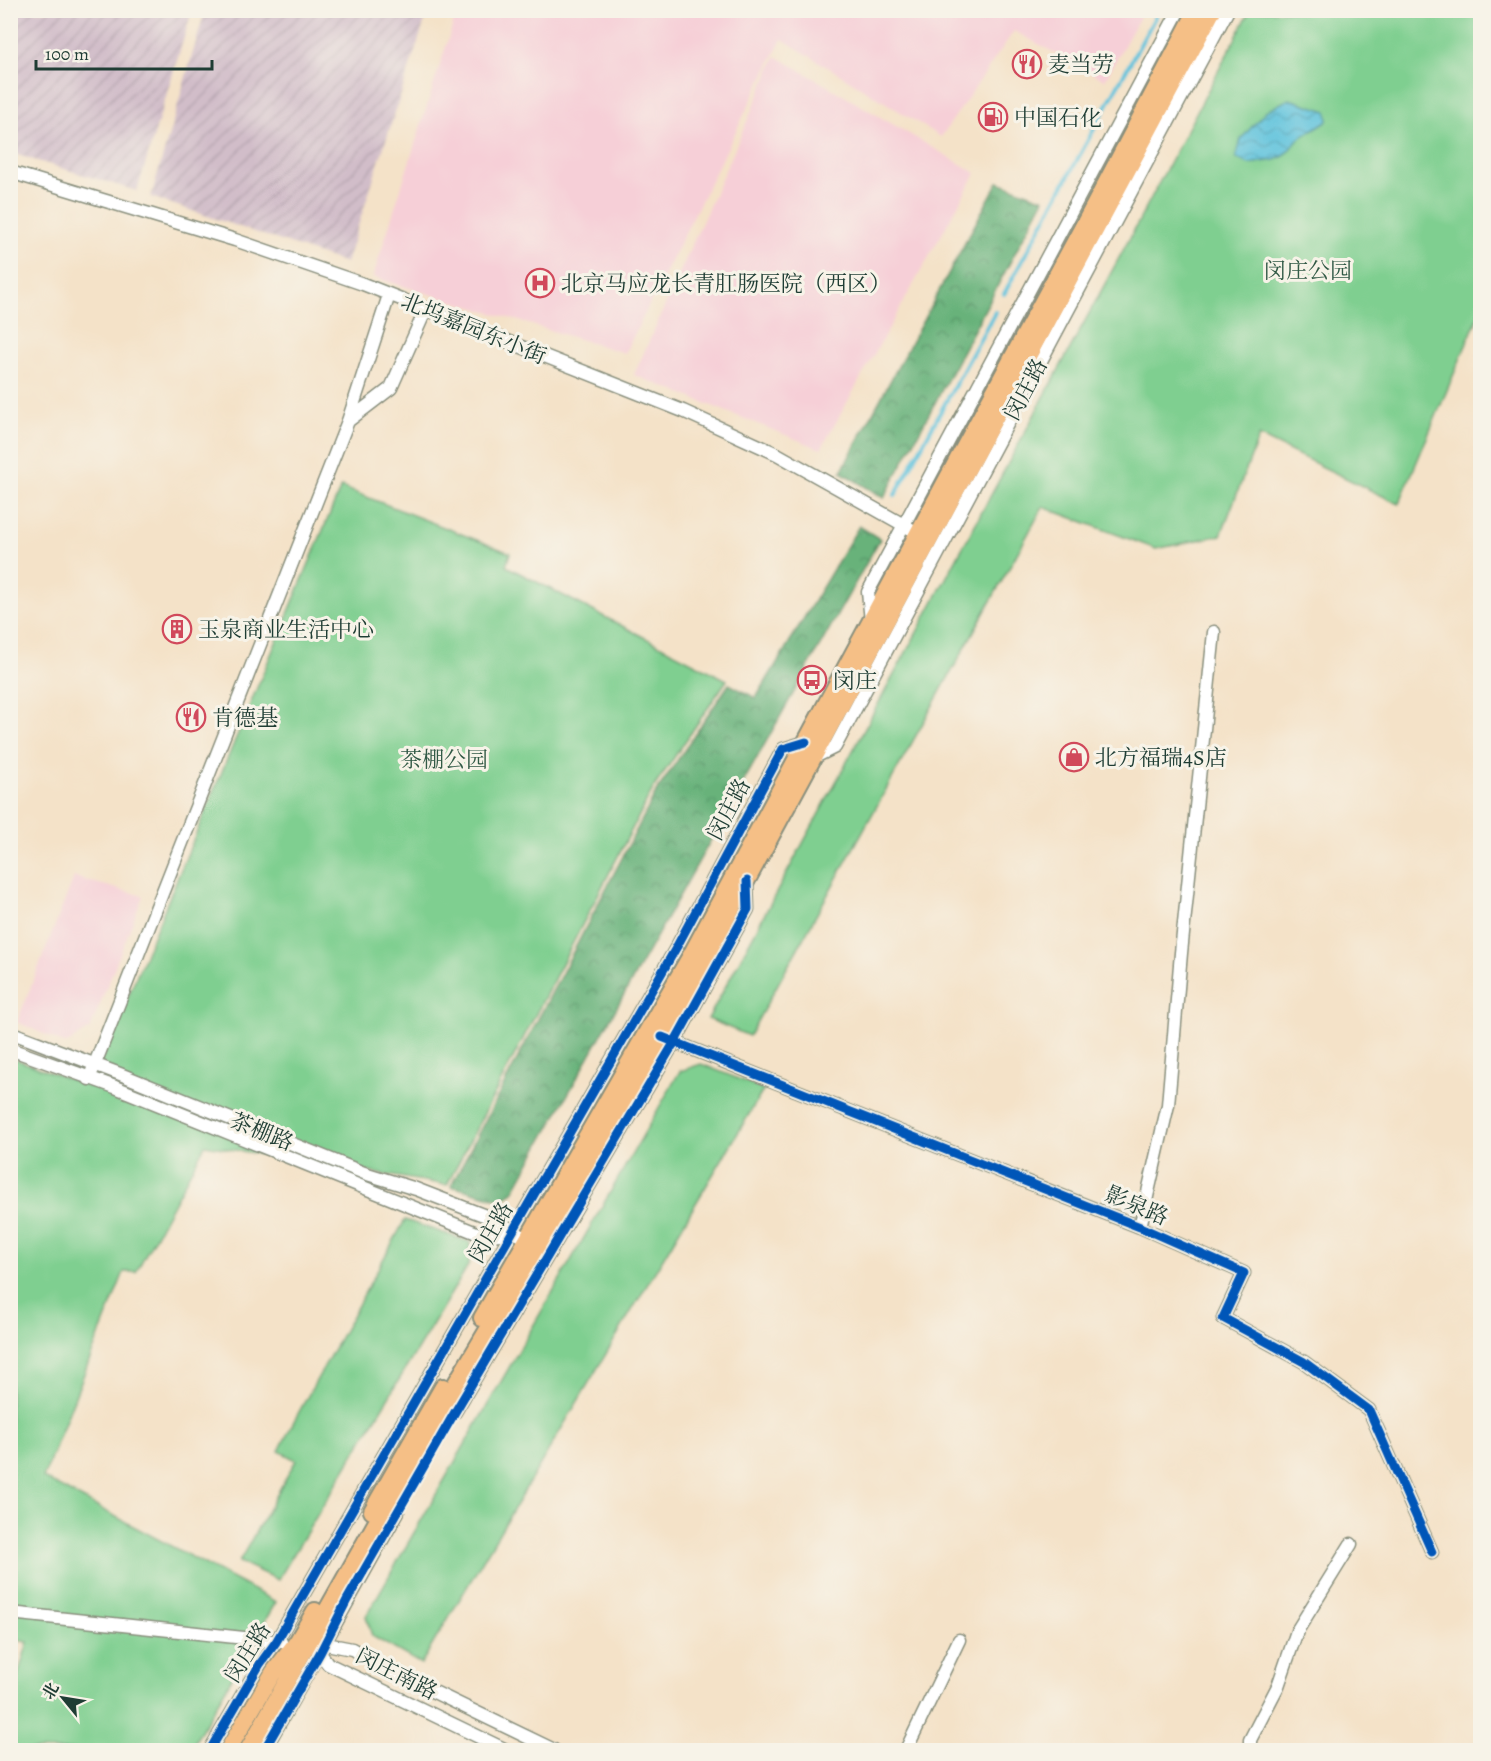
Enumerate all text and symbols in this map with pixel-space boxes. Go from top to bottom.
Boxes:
scale bar [36,33,212,71]
text: 100 m [45,42,89,66]
restaurant icon: 麦当劳 [1011,48,1043,80]
place label: 麦当劳 [1048,50,1114,80]
fuel station icon: 中国石化 [977,101,1009,133]
place label: 中国石化 [1014,103,1102,133]
park label: 闵庄公园 [1264,256,1352,286]
hospital icon: 北京马应龙长青肛肠医院（西区） [524,267,556,299]
place label: 北京马应龙长青肛肠医院（西区） [561,269,891,299]
street label: 北坞嘉园东小街 [397,286,551,372]
street label: 闵庄路 [997,353,1055,426]
building icon: 玉泉商业生活中心 [161,613,193,645]
place label: 玉泉商业生活中心 [198,615,374,645]
bus stop icon: 闵庄 [796,664,828,696]
place label: 闵庄 [833,666,877,696]
restaurant icon: 肯德基 [175,701,207,733]
place label: 肯德基 [212,703,278,733]
shop icon: 北方福瑞4S店 [1058,741,1090,773]
place label: 北方福瑞4S店 [1095,743,1227,773]
park label: 茶棚公园 [400,745,488,775]
street label: 闵庄路 [700,773,758,846]
street label: 茶棚路 [225,1106,298,1158]
street label: 影泉路 [1100,1179,1173,1233]
street label: 闵庄路 [461,1196,520,1269]
street label: 闵庄路 [218,1617,278,1688]
street label: 闵庄南路 [351,1641,443,1707]
north arrow [33,1668,93,1728]
text: 北 [37,1679,64,1703]

